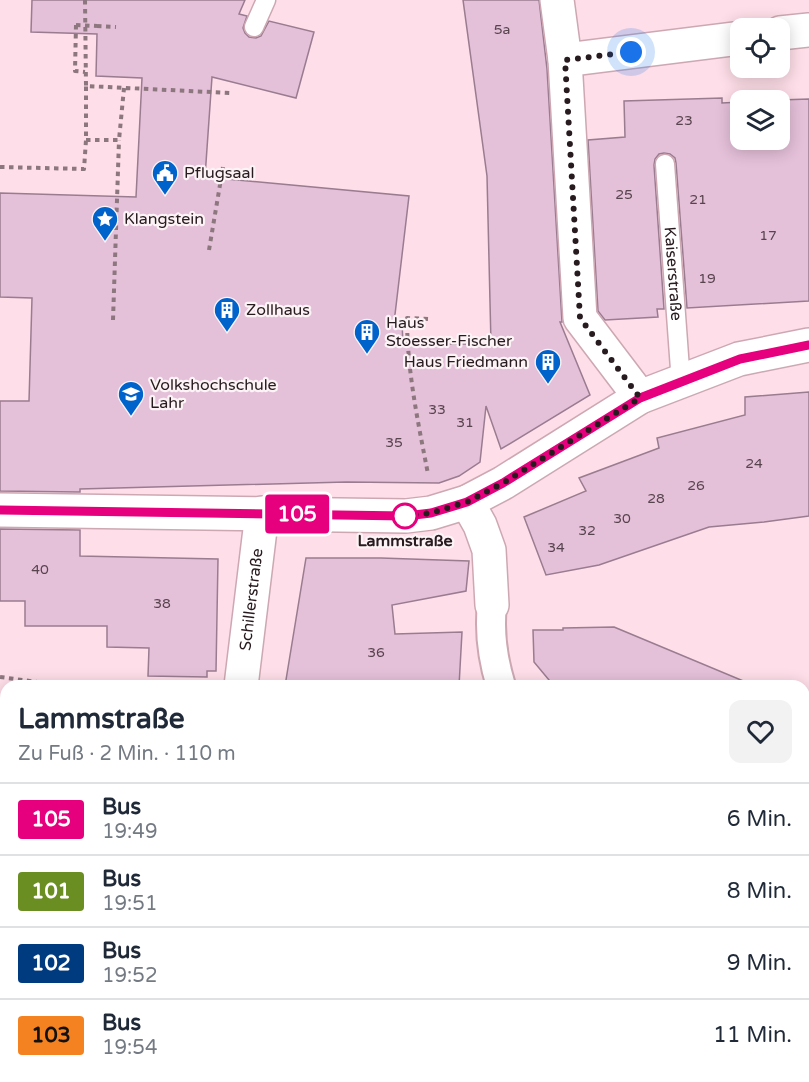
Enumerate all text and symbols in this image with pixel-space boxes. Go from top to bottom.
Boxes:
map controls [730,18,790,150]
button: locate [730,18,790,78]
house number: 5a [494,21,510,38]
your location [616,37,646,67]
button: layers [730,90,790,150]
house number: 23 [675,112,693,129]
public building icon: Pflugsaal [150,158,180,196]
place label: Pflugsaal [184,163,254,183]
house number: 25 [615,186,633,203]
house number: 21 [689,191,707,208]
place icon: Klangstein [90,204,120,242]
place label: Klangstein [124,209,204,229]
street label: Kaiserstraße [660,226,686,321]
house number: 17 [759,227,777,244]
house number: 19 [698,270,716,287]
building icon: Zollhaus [212,295,242,333]
place label: Zollhaus [246,300,310,320]
place label: Haus Stoesser-Fischer [386,313,513,351]
building icon: Haus Stoesser-Fischer [352,317,382,355]
building icon: Haus Friedmann [533,347,563,385]
place label: Haus Friedmann [404,352,528,372]
place label: Volkshochschule Lahr [150,375,277,413]
school or university icon: Volkshochschule Lahr [116,379,146,417]
house number: 33 [428,401,446,418]
house number: 31 [456,414,474,431]
house number: 35 [385,434,403,451]
house number: 24 [745,455,763,472]
house number: 26 [687,477,705,494]
house number: 28 [647,490,665,507]
line badge: 105 [262,494,332,534]
text: 105 [277,502,317,527]
marker: Lammstraße [392,503,418,529]
house number: 30 [613,510,631,527]
house number: 32 [578,522,596,539]
place label: Lammstraße [357,531,453,551]
house number: 34 [547,539,565,556]
street label: Schillerstraße [235,547,268,652]
house number: 40 [31,561,49,578]
house number: 38 [153,595,171,612]
house number: 36 [367,644,385,661]
button: heart [729,700,792,763]
text: Lammstraße [18,702,185,736]
text: Zu Fuß · 2 Min. · 110 m [18,742,236,766]
text: Bus [102,794,141,820]
text: 6 Min. [727,806,792,832]
text: 105 [31,807,71,832]
text: 19:49 [102,820,157,844]
text: Bus [102,866,141,892]
text: 8 Min. [727,878,792,904]
text: 101 [31,879,71,904]
text: 19:51 [102,892,157,916]
text: Bus [102,938,141,964]
text: 9 Min. [727,950,792,976]
text: 102 [31,951,71,976]
text: 19:52 [102,964,157,988]
text: Bus [102,1010,141,1036]
text: 11 Min. [713,1022,792,1048]
text: 103 [31,1023,71,1048]
text: 19:54 [102,1036,157,1060]

